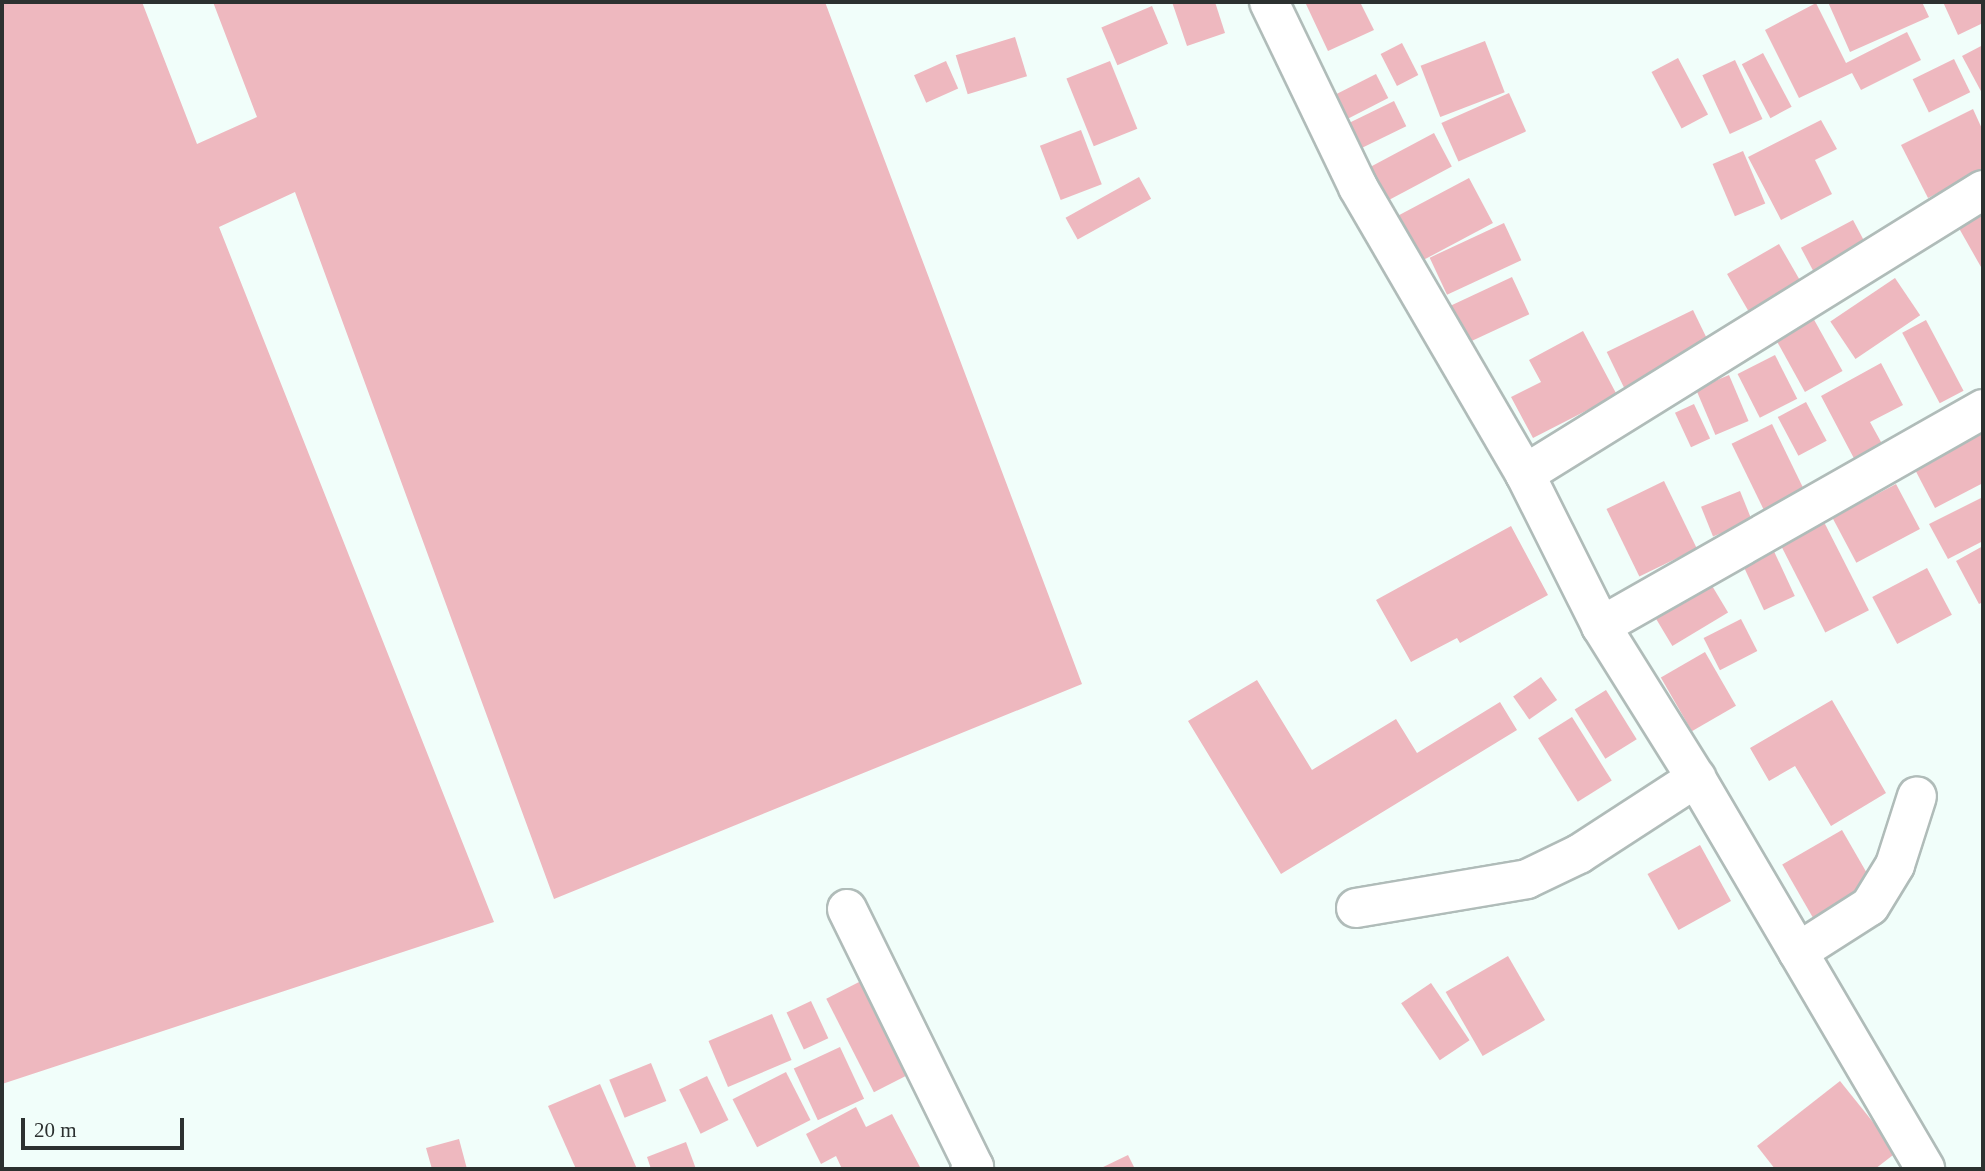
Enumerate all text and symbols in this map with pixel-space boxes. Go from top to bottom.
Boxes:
scale bar [24,1104,187,1148]
text: 20 m [34,1118,77,1142]

